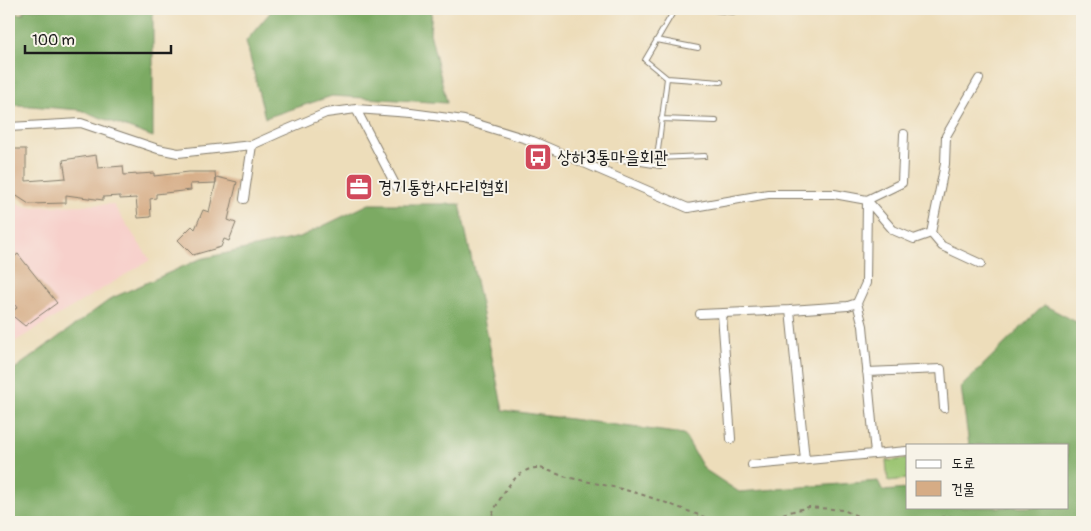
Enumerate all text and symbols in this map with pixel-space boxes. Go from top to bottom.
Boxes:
scale bar [25,22,171,54]
text: 100 m [32,31,75,50]
bus stop icon: 상하3통마을회관 [523,142,553,172]
place label: 상하3통마을회관 [557,146,668,169]
office icon: 경기통합사다리협회 [344,172,374,202]
place label: 경기통합사다리협회 [378,176,508,199]
legend [906,444,1068,508]
text: 도로 [951,454,975,473]
text: 건물 [951,480,975,499]

